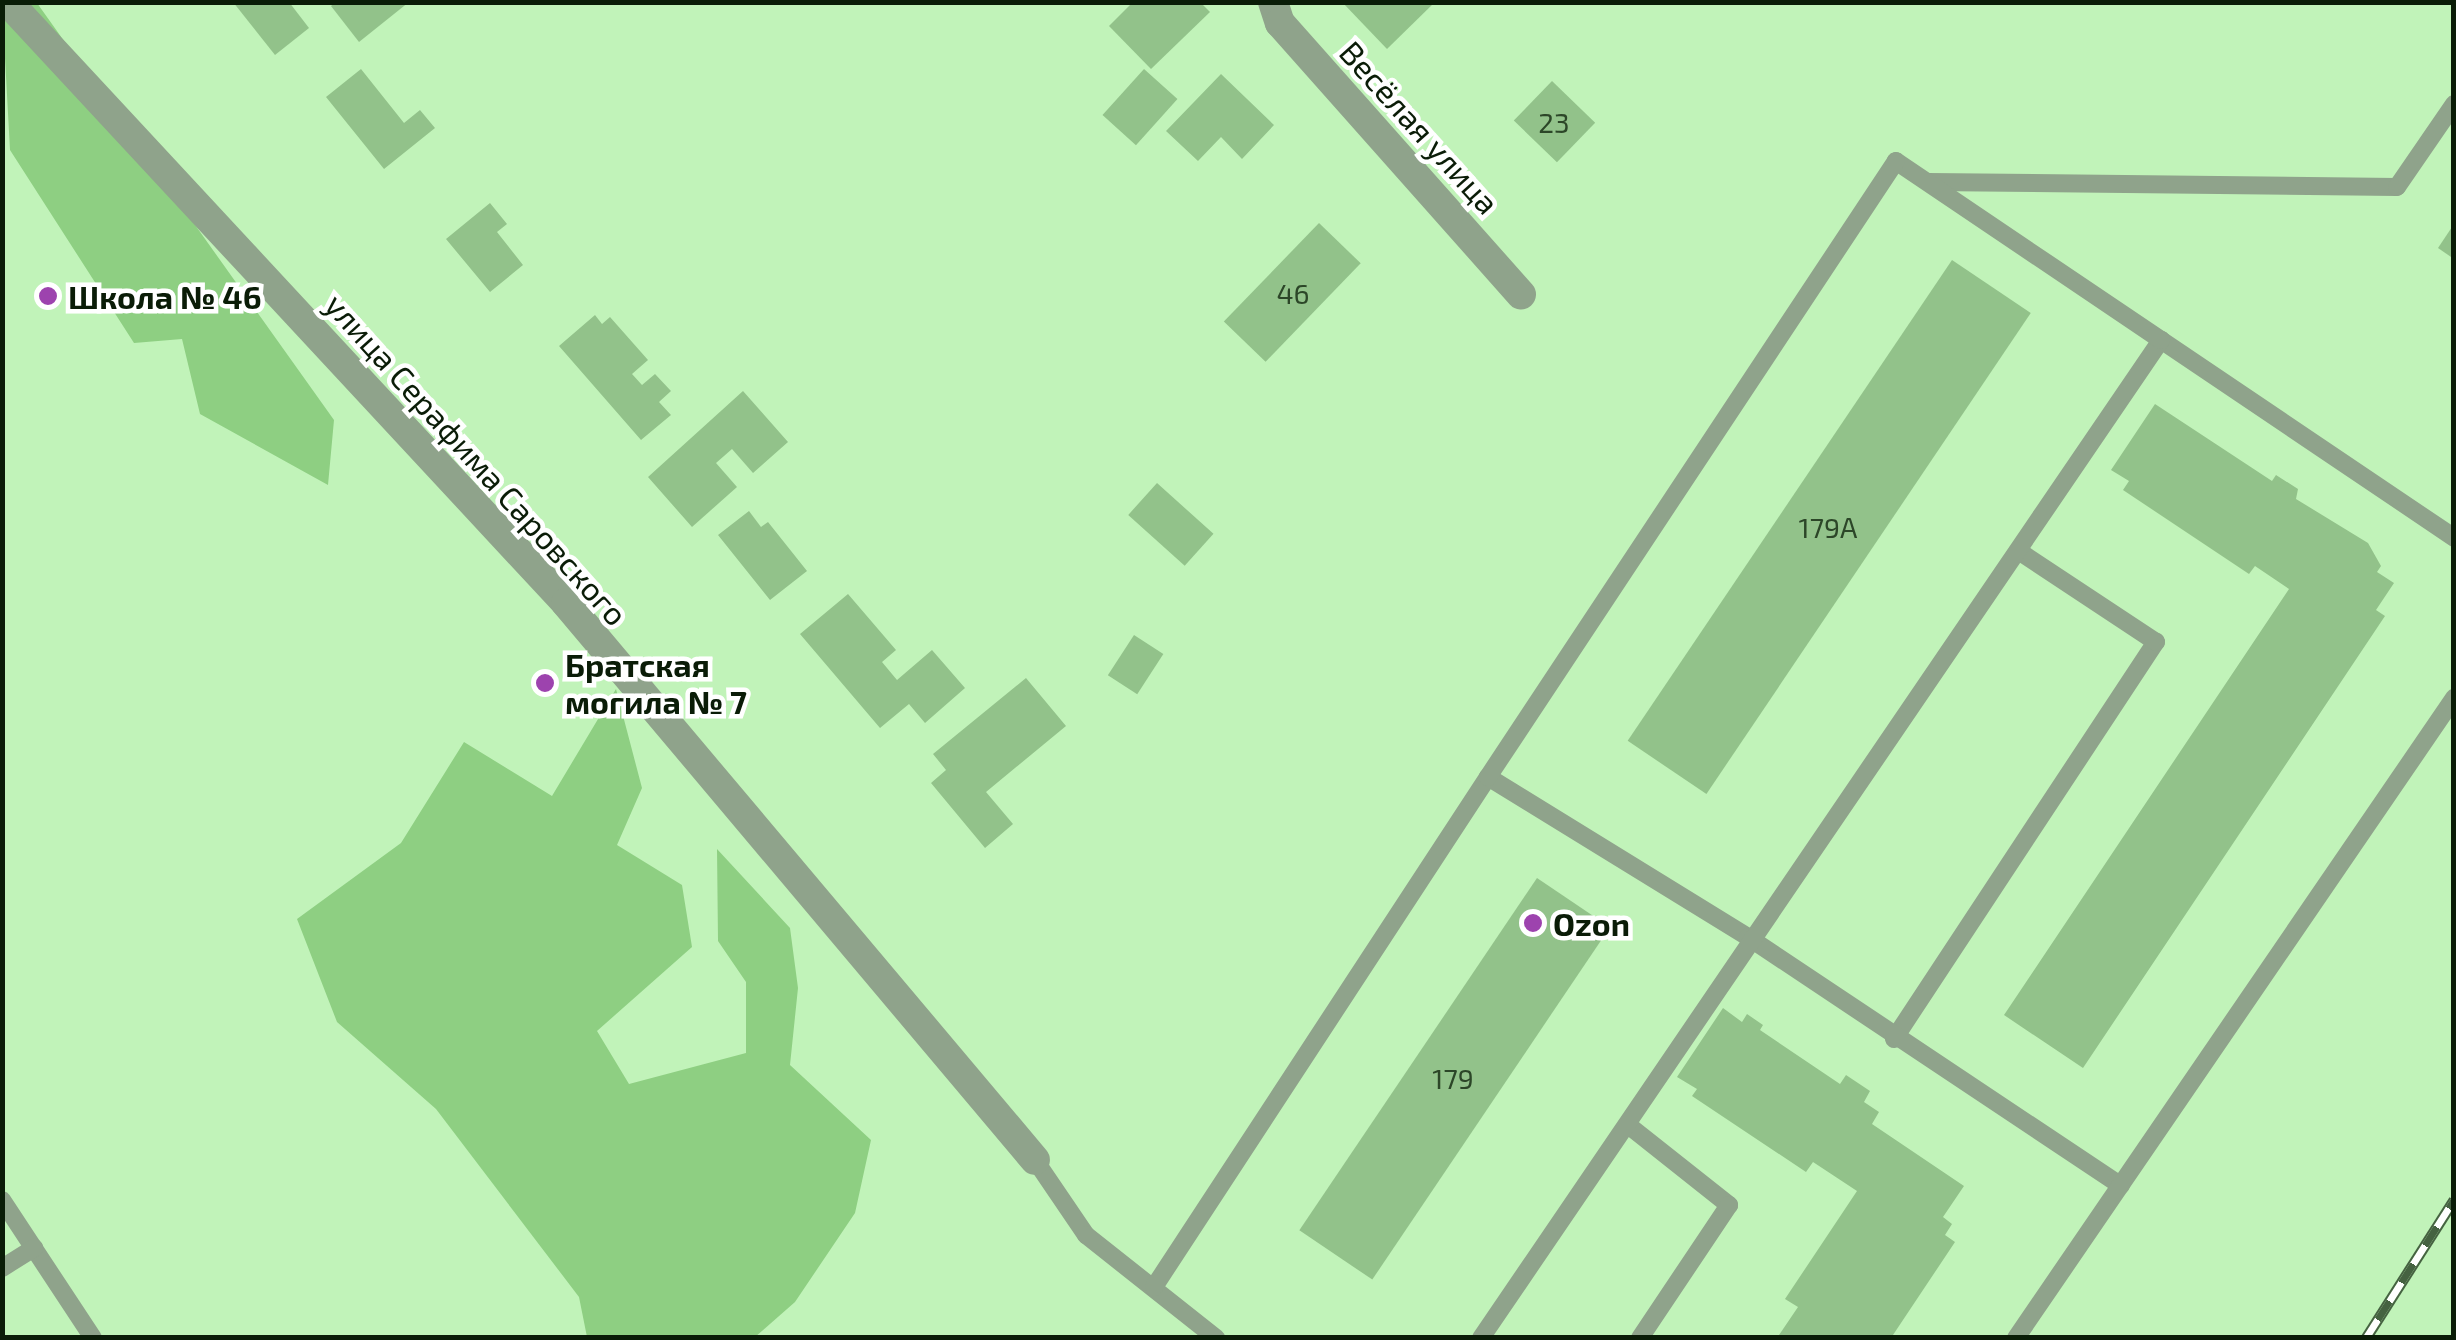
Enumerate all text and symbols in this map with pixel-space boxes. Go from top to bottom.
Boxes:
street label: Весёлая улица [1332,33,1508,221]
house number: 23 [1538,105,1570,139]
house number: 46 [1276,276,1310,310]
place label: Школа № 46 [68,277,262,315]
marker: Школа № 46 [37,285,59,307]
street label: улица Серафима Саровского [318,285,636,633]
house number: 179А [1799,510,1857,544]
place label: Братская могила № 7 [565,646,747,721]
marker: Братская могила № 7 [534,672,556,694]
place label: Ozon [1553,904,1630,942]
marker: Ozon [1522,912,1544,934]
house number: 179 [1432,1061,1474,1095]

